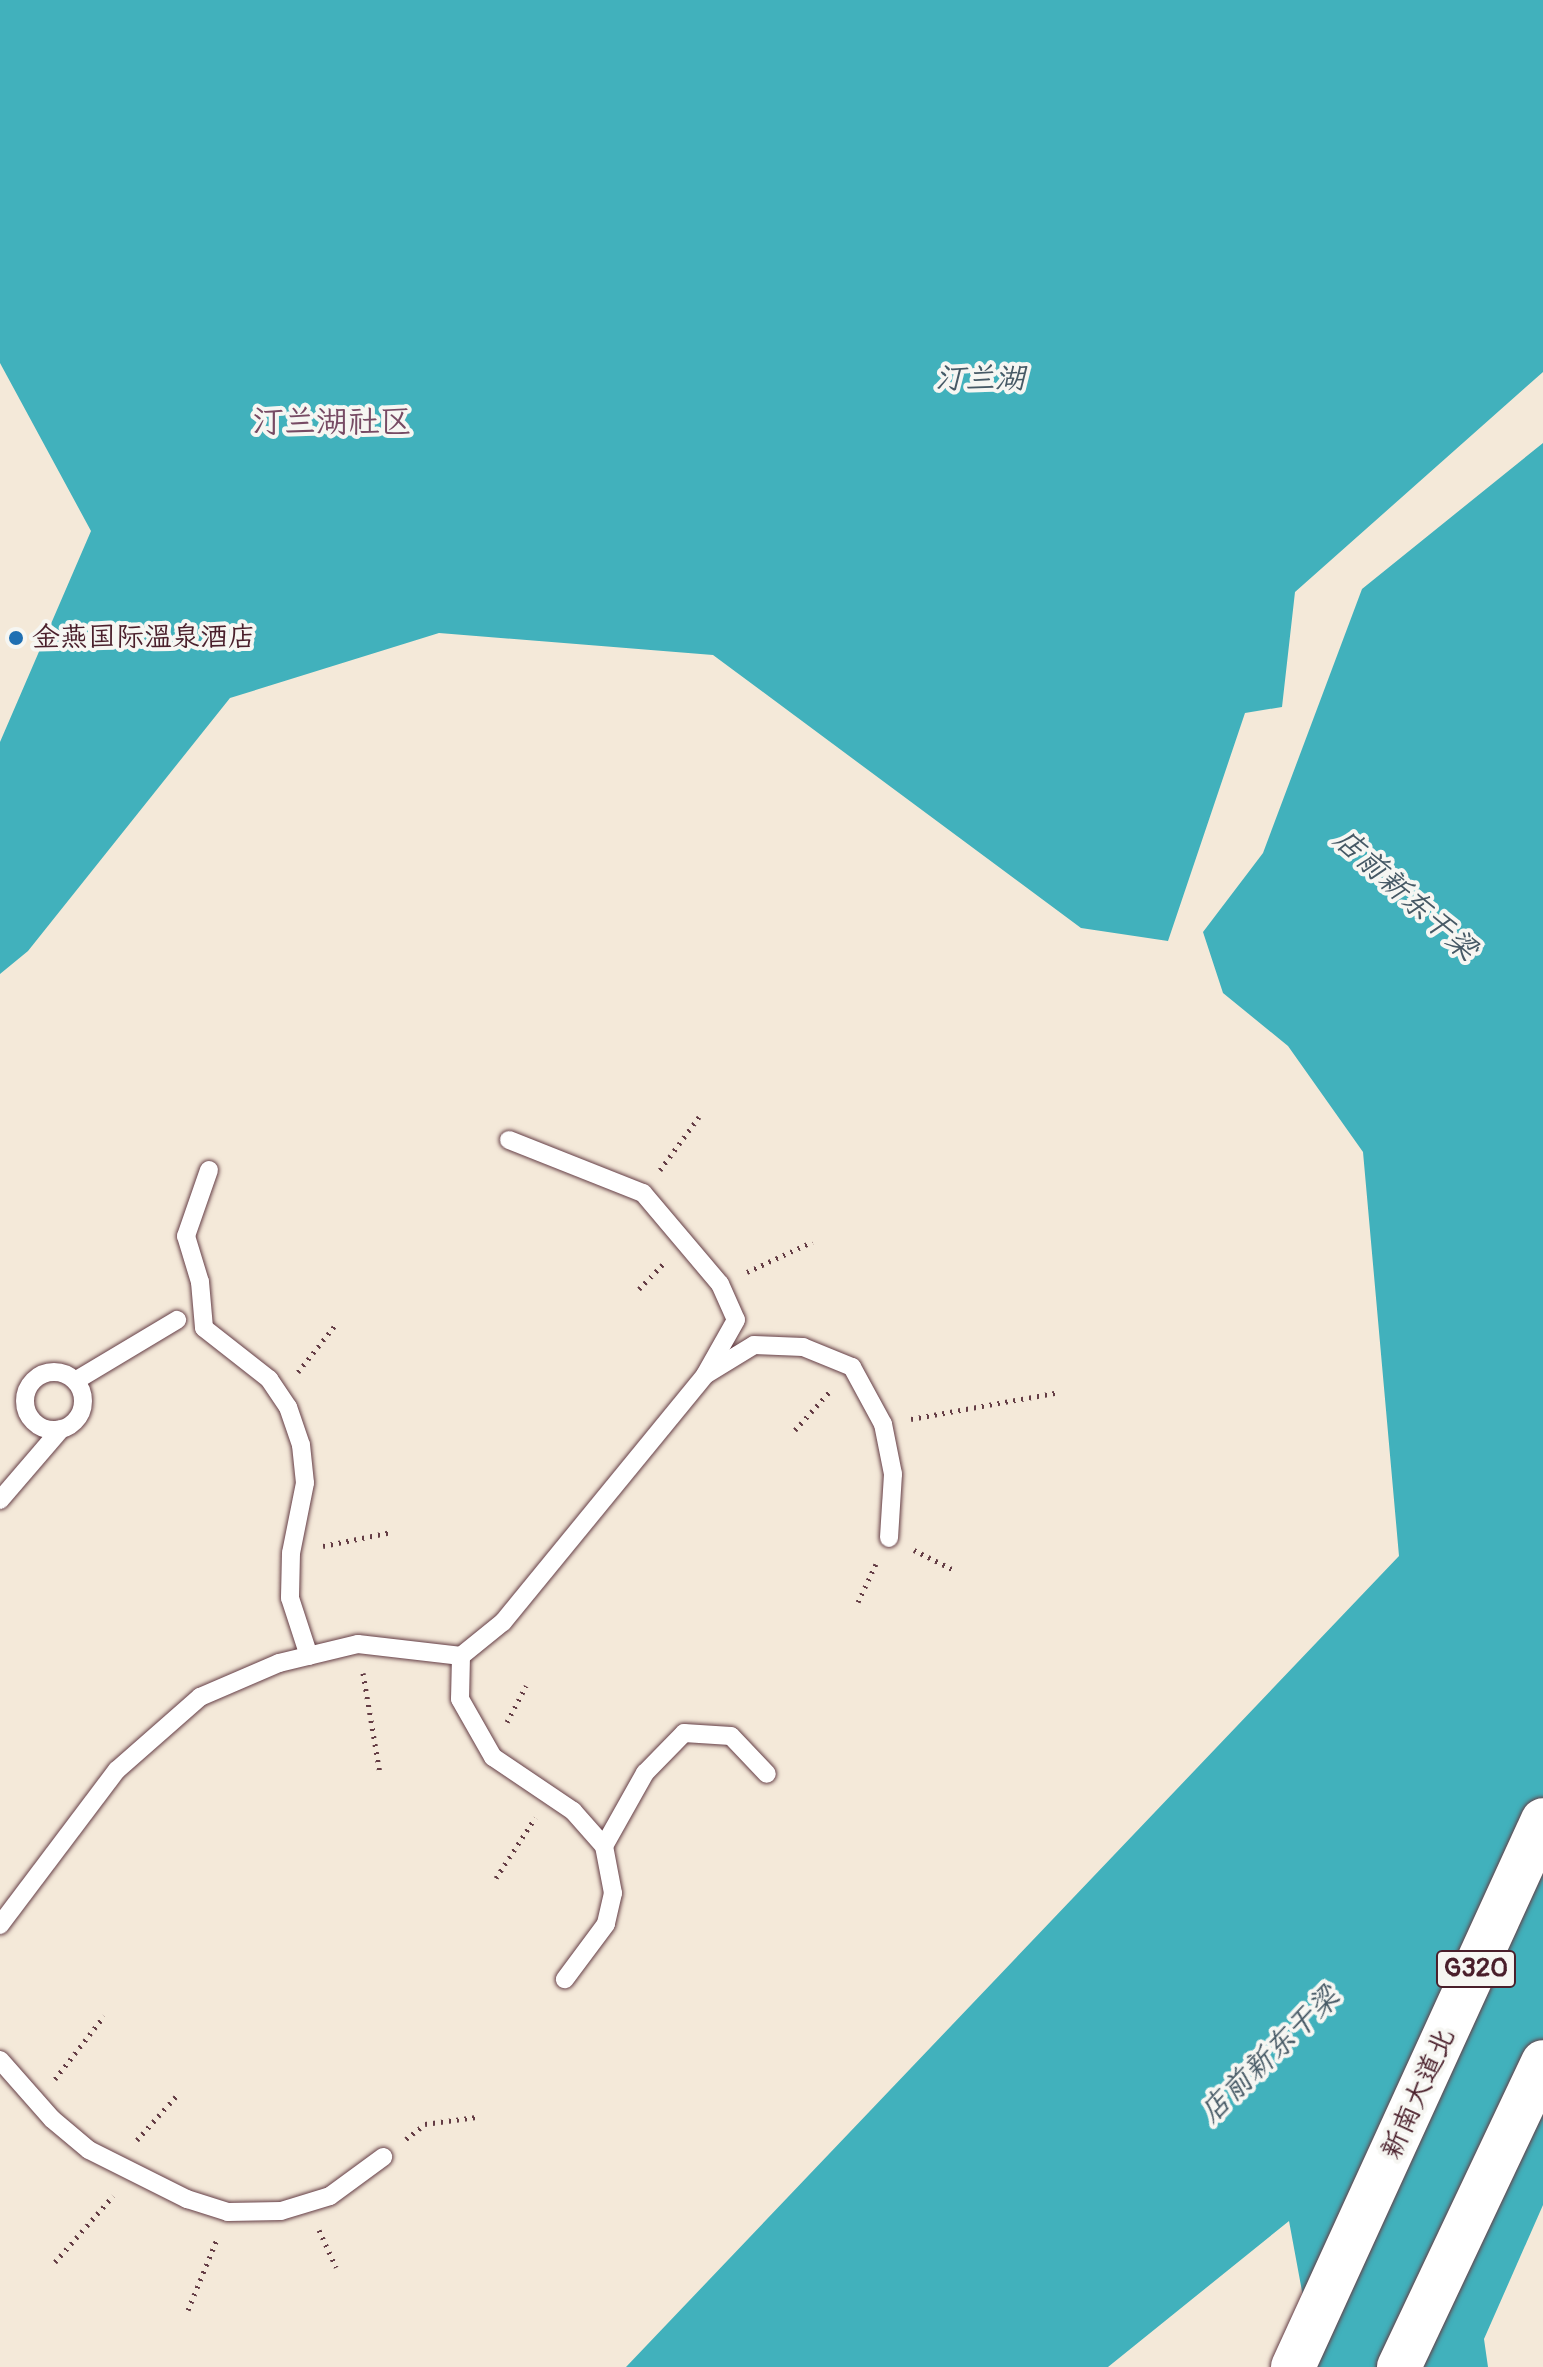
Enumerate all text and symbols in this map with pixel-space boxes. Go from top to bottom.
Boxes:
water label: 汀兰湖 [935,361,1025,397]
district label: 汀兰湖社区 [252,403,412,441]
place label: 金燕国际温泉酒店 [32,621,256,655]
marker: 金燕国际温泉酒店 [7,629,25,647]
water label: 店前新东干梁 [1326,821,1484,969]
road number: G320 [1434,1947,1518,1991]
water label: 店前新东干梁 [1193,1980,1347,2130]
street label: 新南大道北 [1375,2023,1463,2165]

